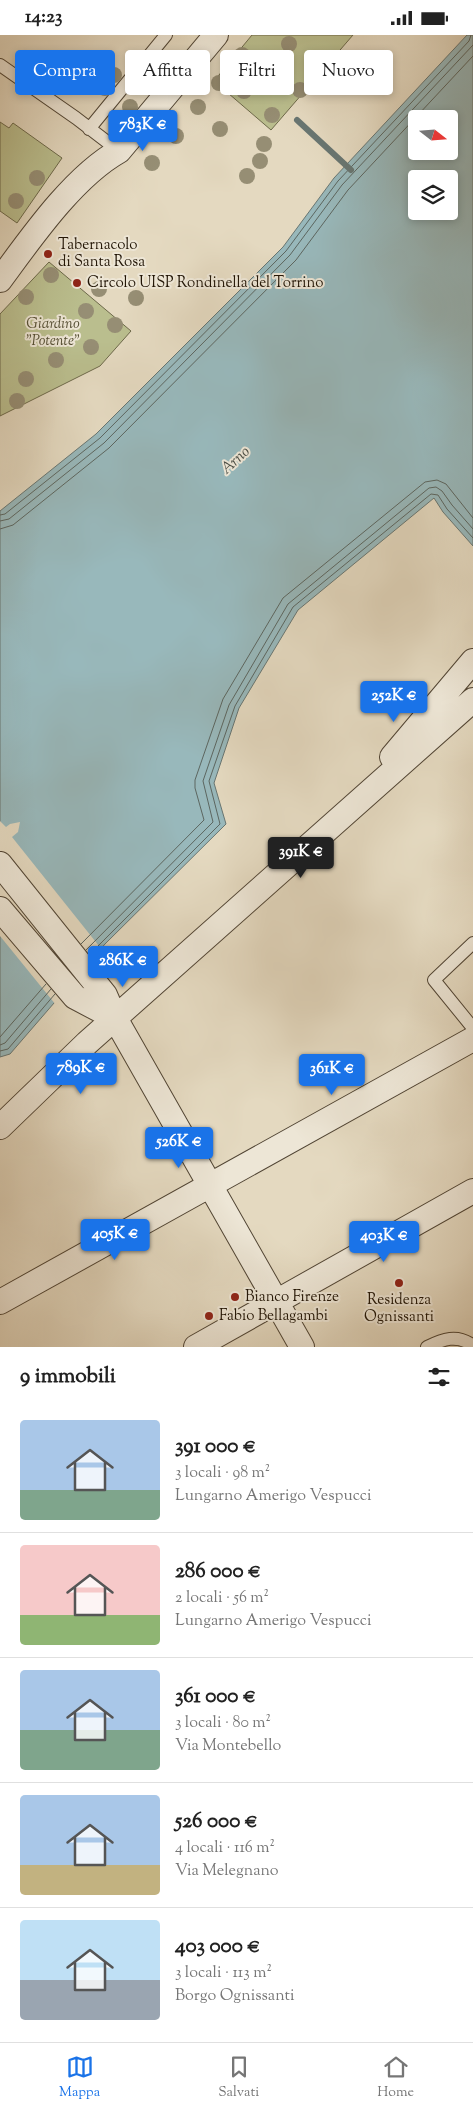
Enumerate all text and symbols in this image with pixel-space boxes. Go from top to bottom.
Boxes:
text: 14:23 [25,4,63,31]
chip: Compra [15,50,115,95]
chip: Affitta [125,50,210,95]
chip: Filtri [220,50,294,95]
chip: Nuovo [304,50,393,95]
pin: 783K € [102,109,184,152]
north arrow [408,110,458,160]
map controls [408,110,458,220]
text: 783K € [119,114,167,137]
button: layers [408,170,458,220]
place label: Tabernacolo di Santa Rosa [58,235,145,273]
marker: Tabernacolo di Santa Rosa [42,248,54,260]
place label: Circolo UISP Rondinella del Torrino [87,273,323,294]
marker: Circolo UISP Rondinella del Torrino [71,277,83,289]
park label: Giardino "Potente" [26,314,80,352]
water label: Arno [216,441,256,481]
pin: 252K € [353,681,435,723]
text: 252K € [371,685,417,708]
pin: 391K € [260,837,342,879]
text: 391K € [279,841,323,864]
pin: 286K € [82,945,164,988]
text: 286K € [99,950,147,973]
pin: 789K € [40,1053,122,1095]
pin: 361K € [291,1053,373,1096]
text: 789K € [57,1057,105,1080]
text: 361K € [310,1058,354,1081]
pin: 526K € [138,1127,220,1169]
text: 526K € [156,1131,202,1154]
pin: 405K € [74,1219,156,1261]
pin: 403K € [343,1221,425,1263]
text: 405K € [92,1223,138,1246]
text: 403K € [360,1225,408,1248]
marker: Residenza Ognissanti [393,1277,405,1289]
place label: Bianco Firenze [245,1287,339,1308]
place label: Residenza Ognissanti [364,1290,434,1328]
marker: Bianco Firenze [229,1291,241,1303]
place label: Fabio Bellagambi [219,1306,328,1327]
marker: Fabio Bellagambi [203,1310,215,1322]
text: 9 immobili [20,1362,116,1392]
icon: filters [425,1363,453,1391]
text: 391 000 € [175,1432,256,1462]
icon: home [60,1440,120,1500]
text: 3 locali · 98 m² [175,1462,270,1485]
text: Lungarno Amerigo Vespucci [175,1485,372,1508]
text: 286 000 € [175,1557,261,1587]
icon: home [60,1565,120,1625]
text: 2 locali · 56 m² [175,1587,269,1610]
text: Lungarno Amerigo Vespucci [175,1610,372,1633]
text: 361 000 € [175,1682,256,1712]
icon: home [60,1690,120,1750]
text: 3 locali · 80 m² [175,1712,271,1735]
text: Via Montebello [175,1735,281,1758]
text: 526 000 € [175,1807,258,1837]
icon: home [60,1815,120,1875]
text: 4 locali · 116 m² [175,1837,275,1860]
text: Via Melegnano [175,1860,279,1883]
text: 403 000 € [175,1932,260,1962]
icon: home [60,1940,120,2000]
text: 3 locali · 113 m² [175,1962,272,1985]
text: Borgo Ognissanti [175,1985,294,2008]
tab: Mappa [59,2053,100,2103]
tab: Salvati [218,2053,259,2103]
tab: Home [377,2053,414,2103]

